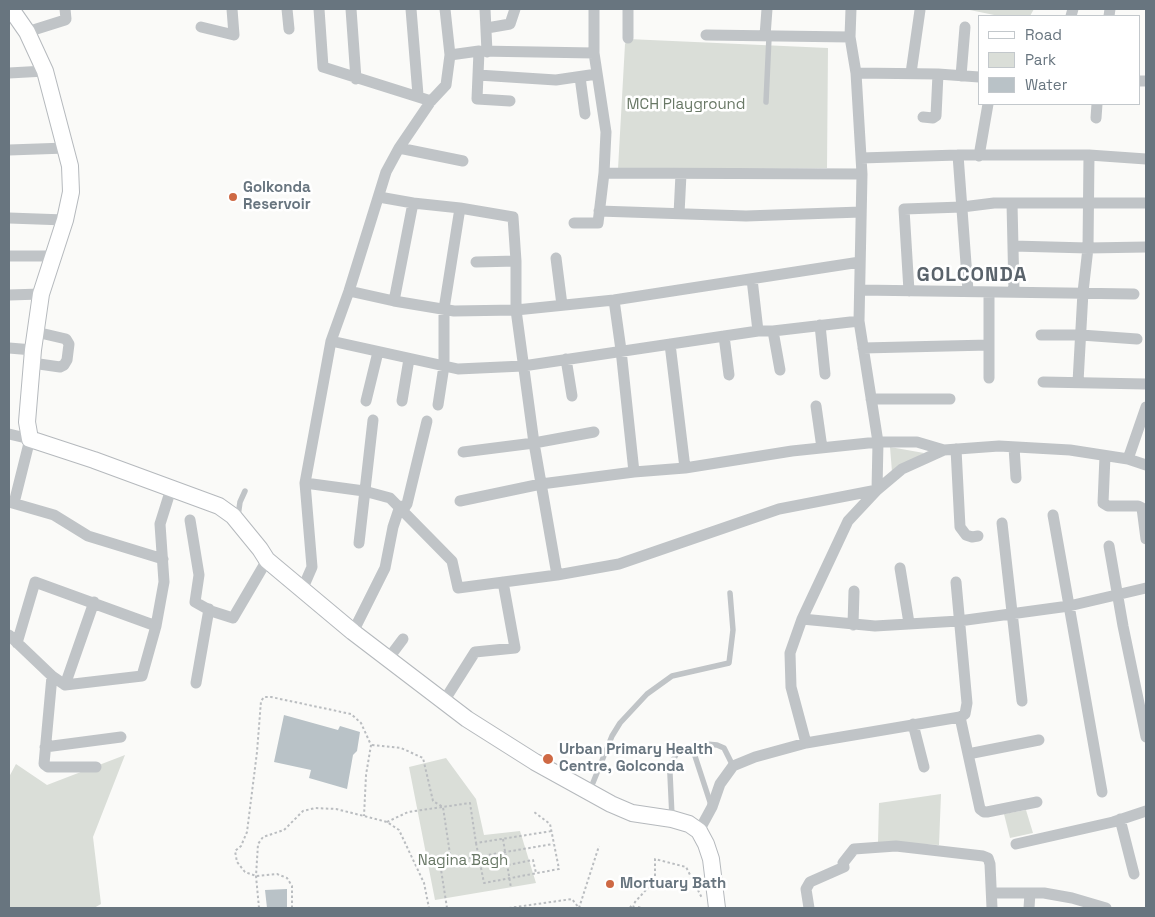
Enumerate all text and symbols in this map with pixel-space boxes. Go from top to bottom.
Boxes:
legend [978,15,1140,105]
text: Road [1025,25,1062,44]
text: Park [1025,50,1056,69]
text: Water [1025,75,1067,94]
park label: MCH Playground [627,96,745,114]
place label: Golkonda Reservoir [243,179,311,214]
marker: Golkonda Reservoir [227,191,239,203]
district label: GOLCONDA [916,264,1028,288]
place label: Urban Primary Health Centre, Golconda [559,741,713,776]
marker: Urban Primary Health Centre, Golconda [541,752,555,766]
park label: Nagina Bagh [418,852,508,870]
place label: Mortuary Bath [620,875,726,893]
marker: Mortuary Bath [604,878,616,890]

